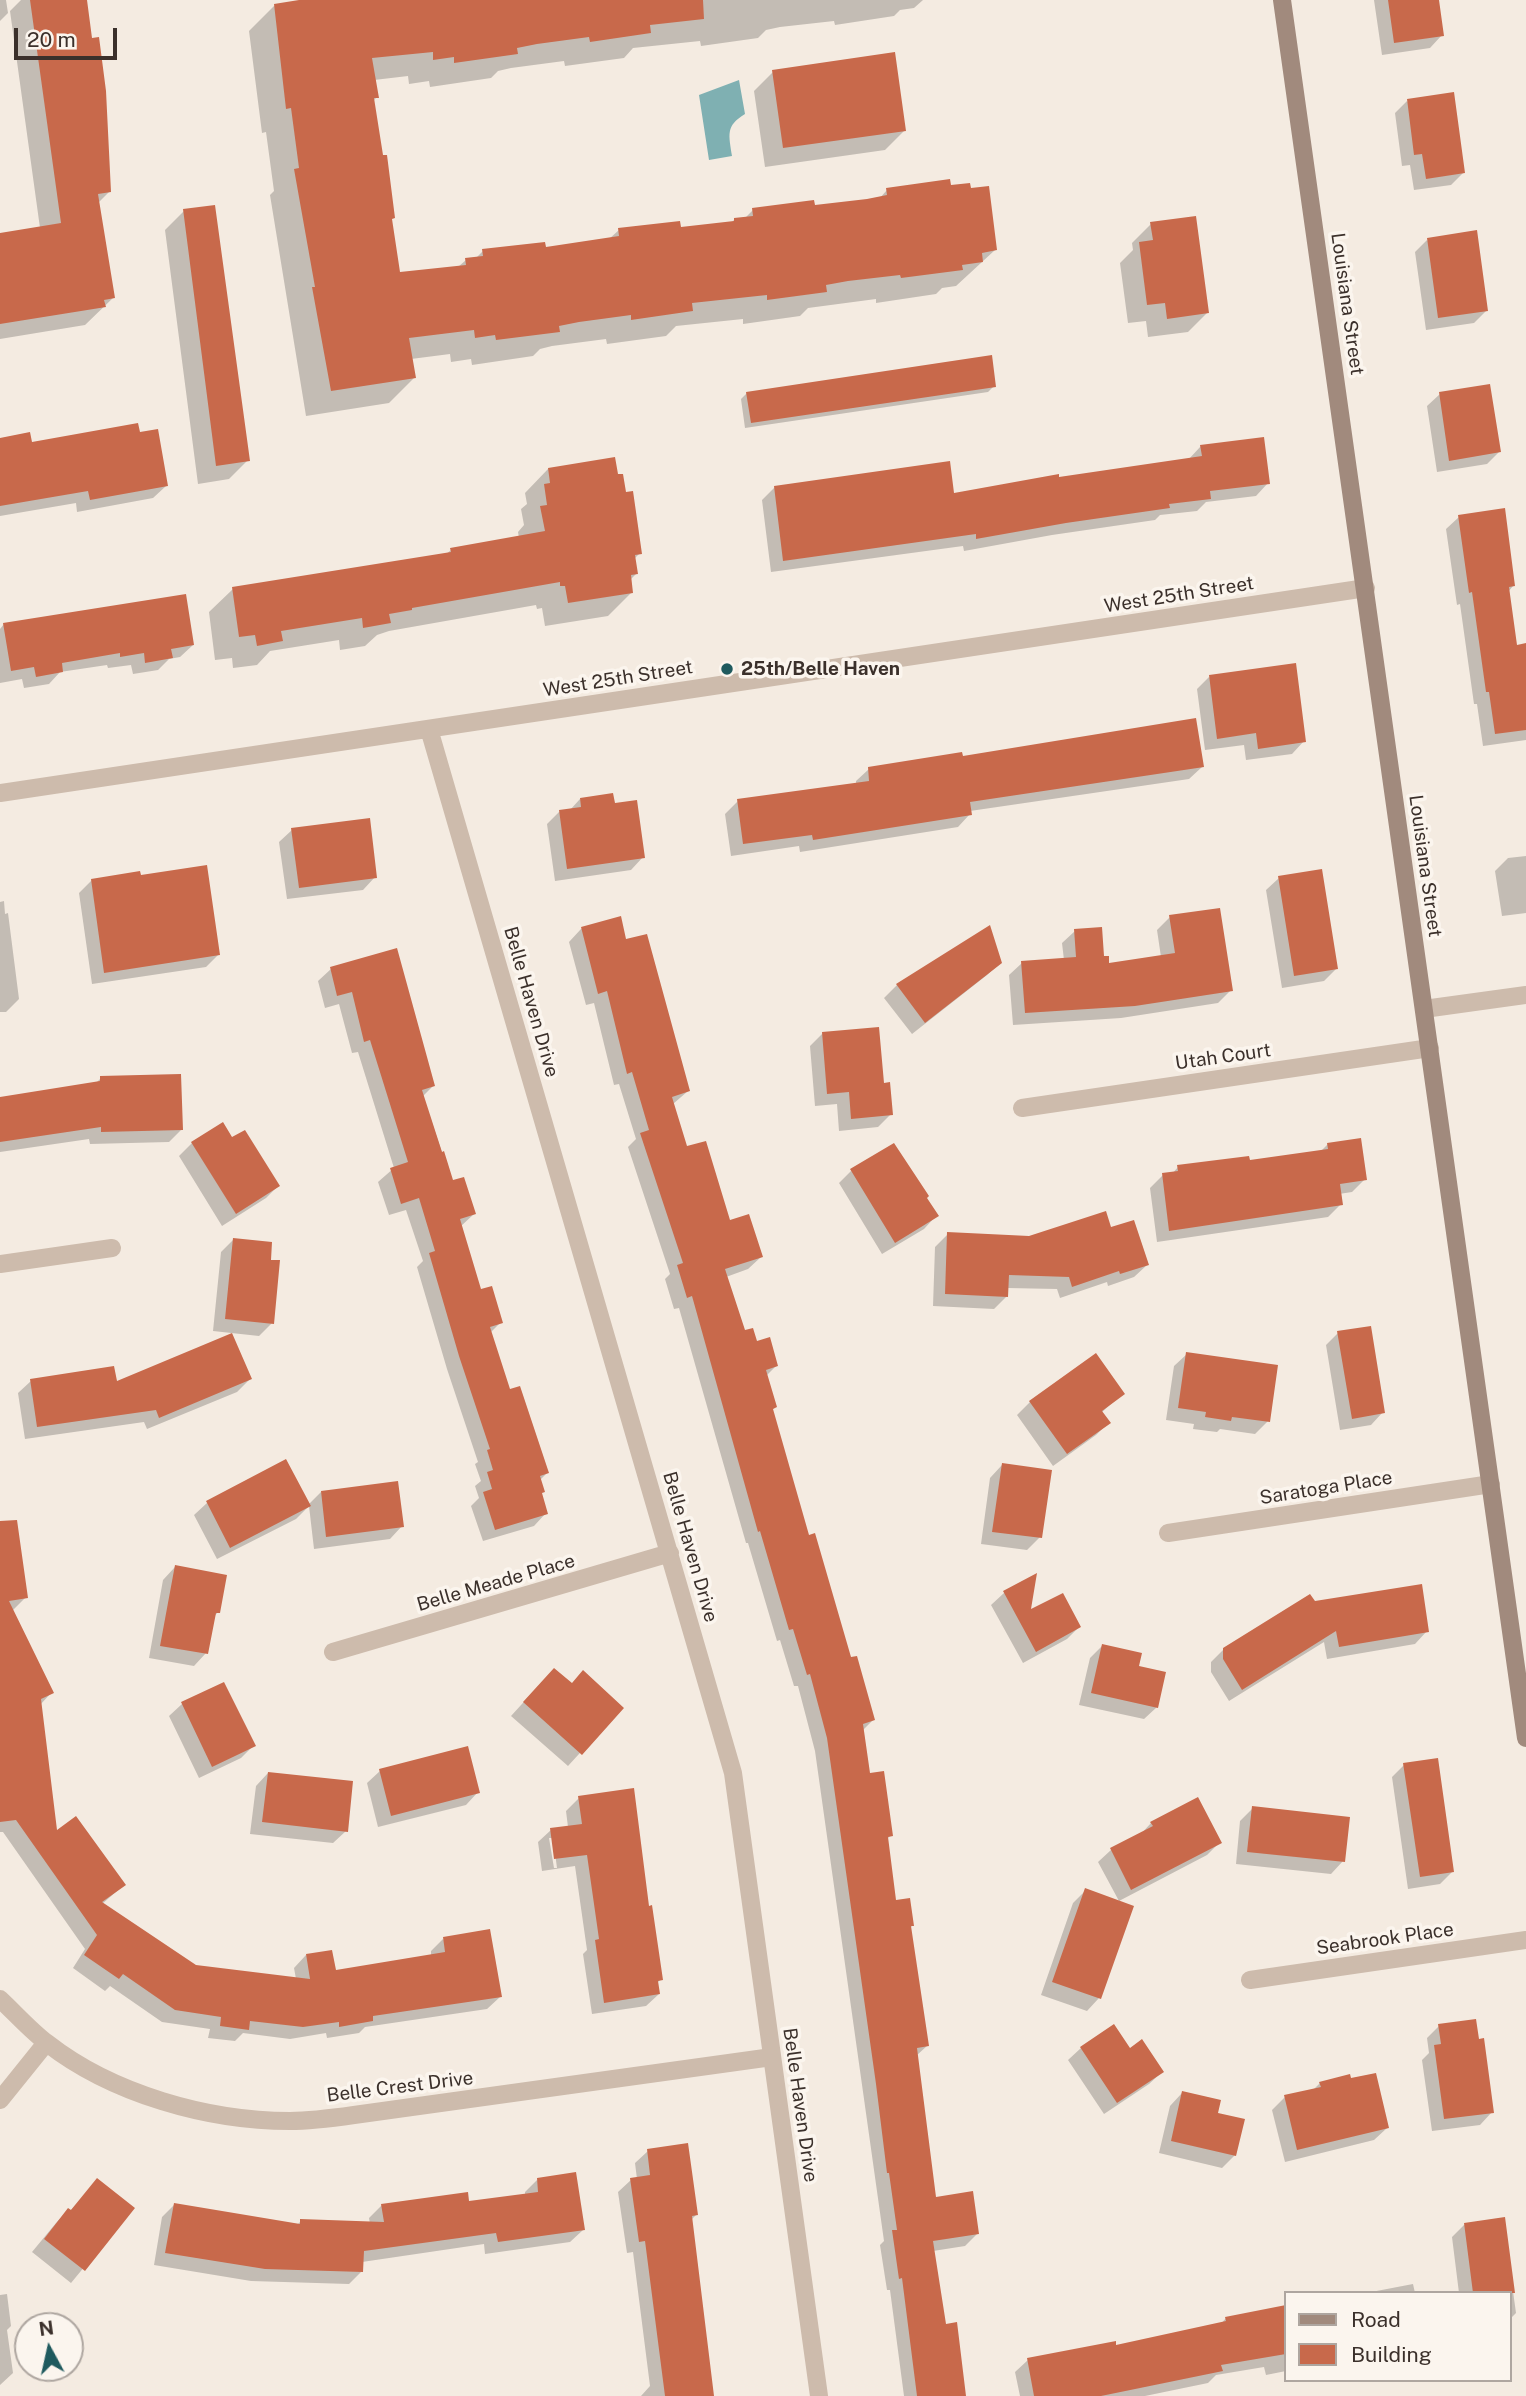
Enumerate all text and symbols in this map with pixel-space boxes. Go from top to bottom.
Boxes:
scale bar [18,14,121,58]
text: 20 m [27,27,76,52]
street label: Louisiana Street [1326,231,1368,377]
street label: West 25th Street [1102,572,1256,618]
street label: West 25th Street [541,656,695,702]
place label: 25th/Belle Haven [741,658,900,680]
marker: 25th/Belle Haven [719,661,735,677]
street label: Louisiana Street [1404,793,1446,939]
street label: Belle Haven Drive [499,924,563,1080]
street label: Utah Court [1174,1039,1272,1075]
street label: Saratoga Place [1258,1466,1394,1510]
street label: Belle Haven Drive [658,1469,722,1625]
street label: Belle Meade Place [414,1550,578,1616]
street label: Seabrook Place [1315,1918,1455,1960]
street label: Belle Haven Drive [778,2026,822,2184]
street label: Belle Crest Drive [325,2067,475,2107]
legend [1284,2291,1512,2382]
text: Road [1351,2307,1401,2332]
north arrow [14,2312,84,2382]
text: N [37,2316,55,2340]
text: Building [1351,2342,1432,2367]

